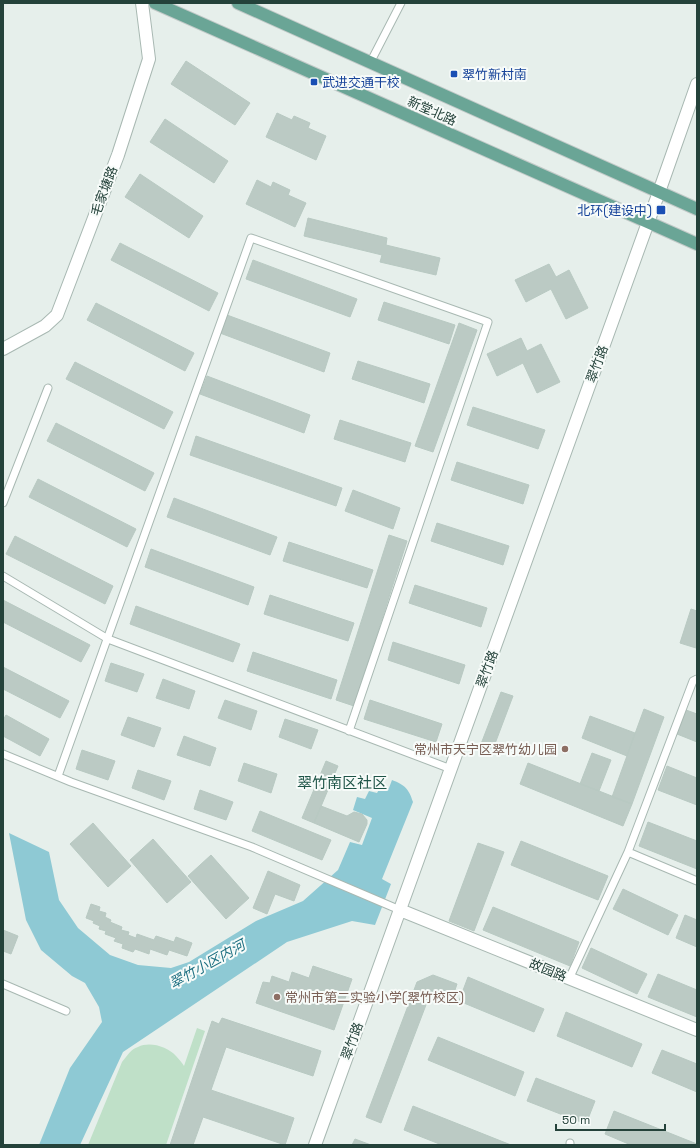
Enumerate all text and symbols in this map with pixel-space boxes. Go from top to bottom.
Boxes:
place label: 翠竹新村南 [462,66,527,83]
marker: 翠竹新村南 [449,69,459,79]
place label: 武进交通干校 [322,74,400,91]
marker: 武进交通干校 [309,77,319,87]
street label: 新堂北路 [405,93,459,129]
street label: 毛家塘路 [87,164,121,218]
place label: 北环(建设中) [577,202,652,219]
marker: 北环(建设中) [655,204,667,216]
street label: 翠竹路 [582,343,612,385]
street label: 翠竹路 [472,648,502,690]
place label: 常州市天宁区翠竹幼儿园 [414,741,557,758]
marker: 常州市天宁区翠竹幼儿园 [560,744,570,754]
district label: 翠竹南区社区 [297,773,387,792]
water label: 翠竹小区内河 [166,934,251,992]
street label: 故园路 [527,955,569,985]
place label: 常州市第二实验小学(翠竹校区) [285,989,464,1006]
marker: 常州市第二实验小学(翠竹校区) [272,992,282,1002]
street label: 翠竹路 [337,1020,367,1062]
scale bar [556,1106,665,1132]
text: 50 m [562,1112,590,1128]

